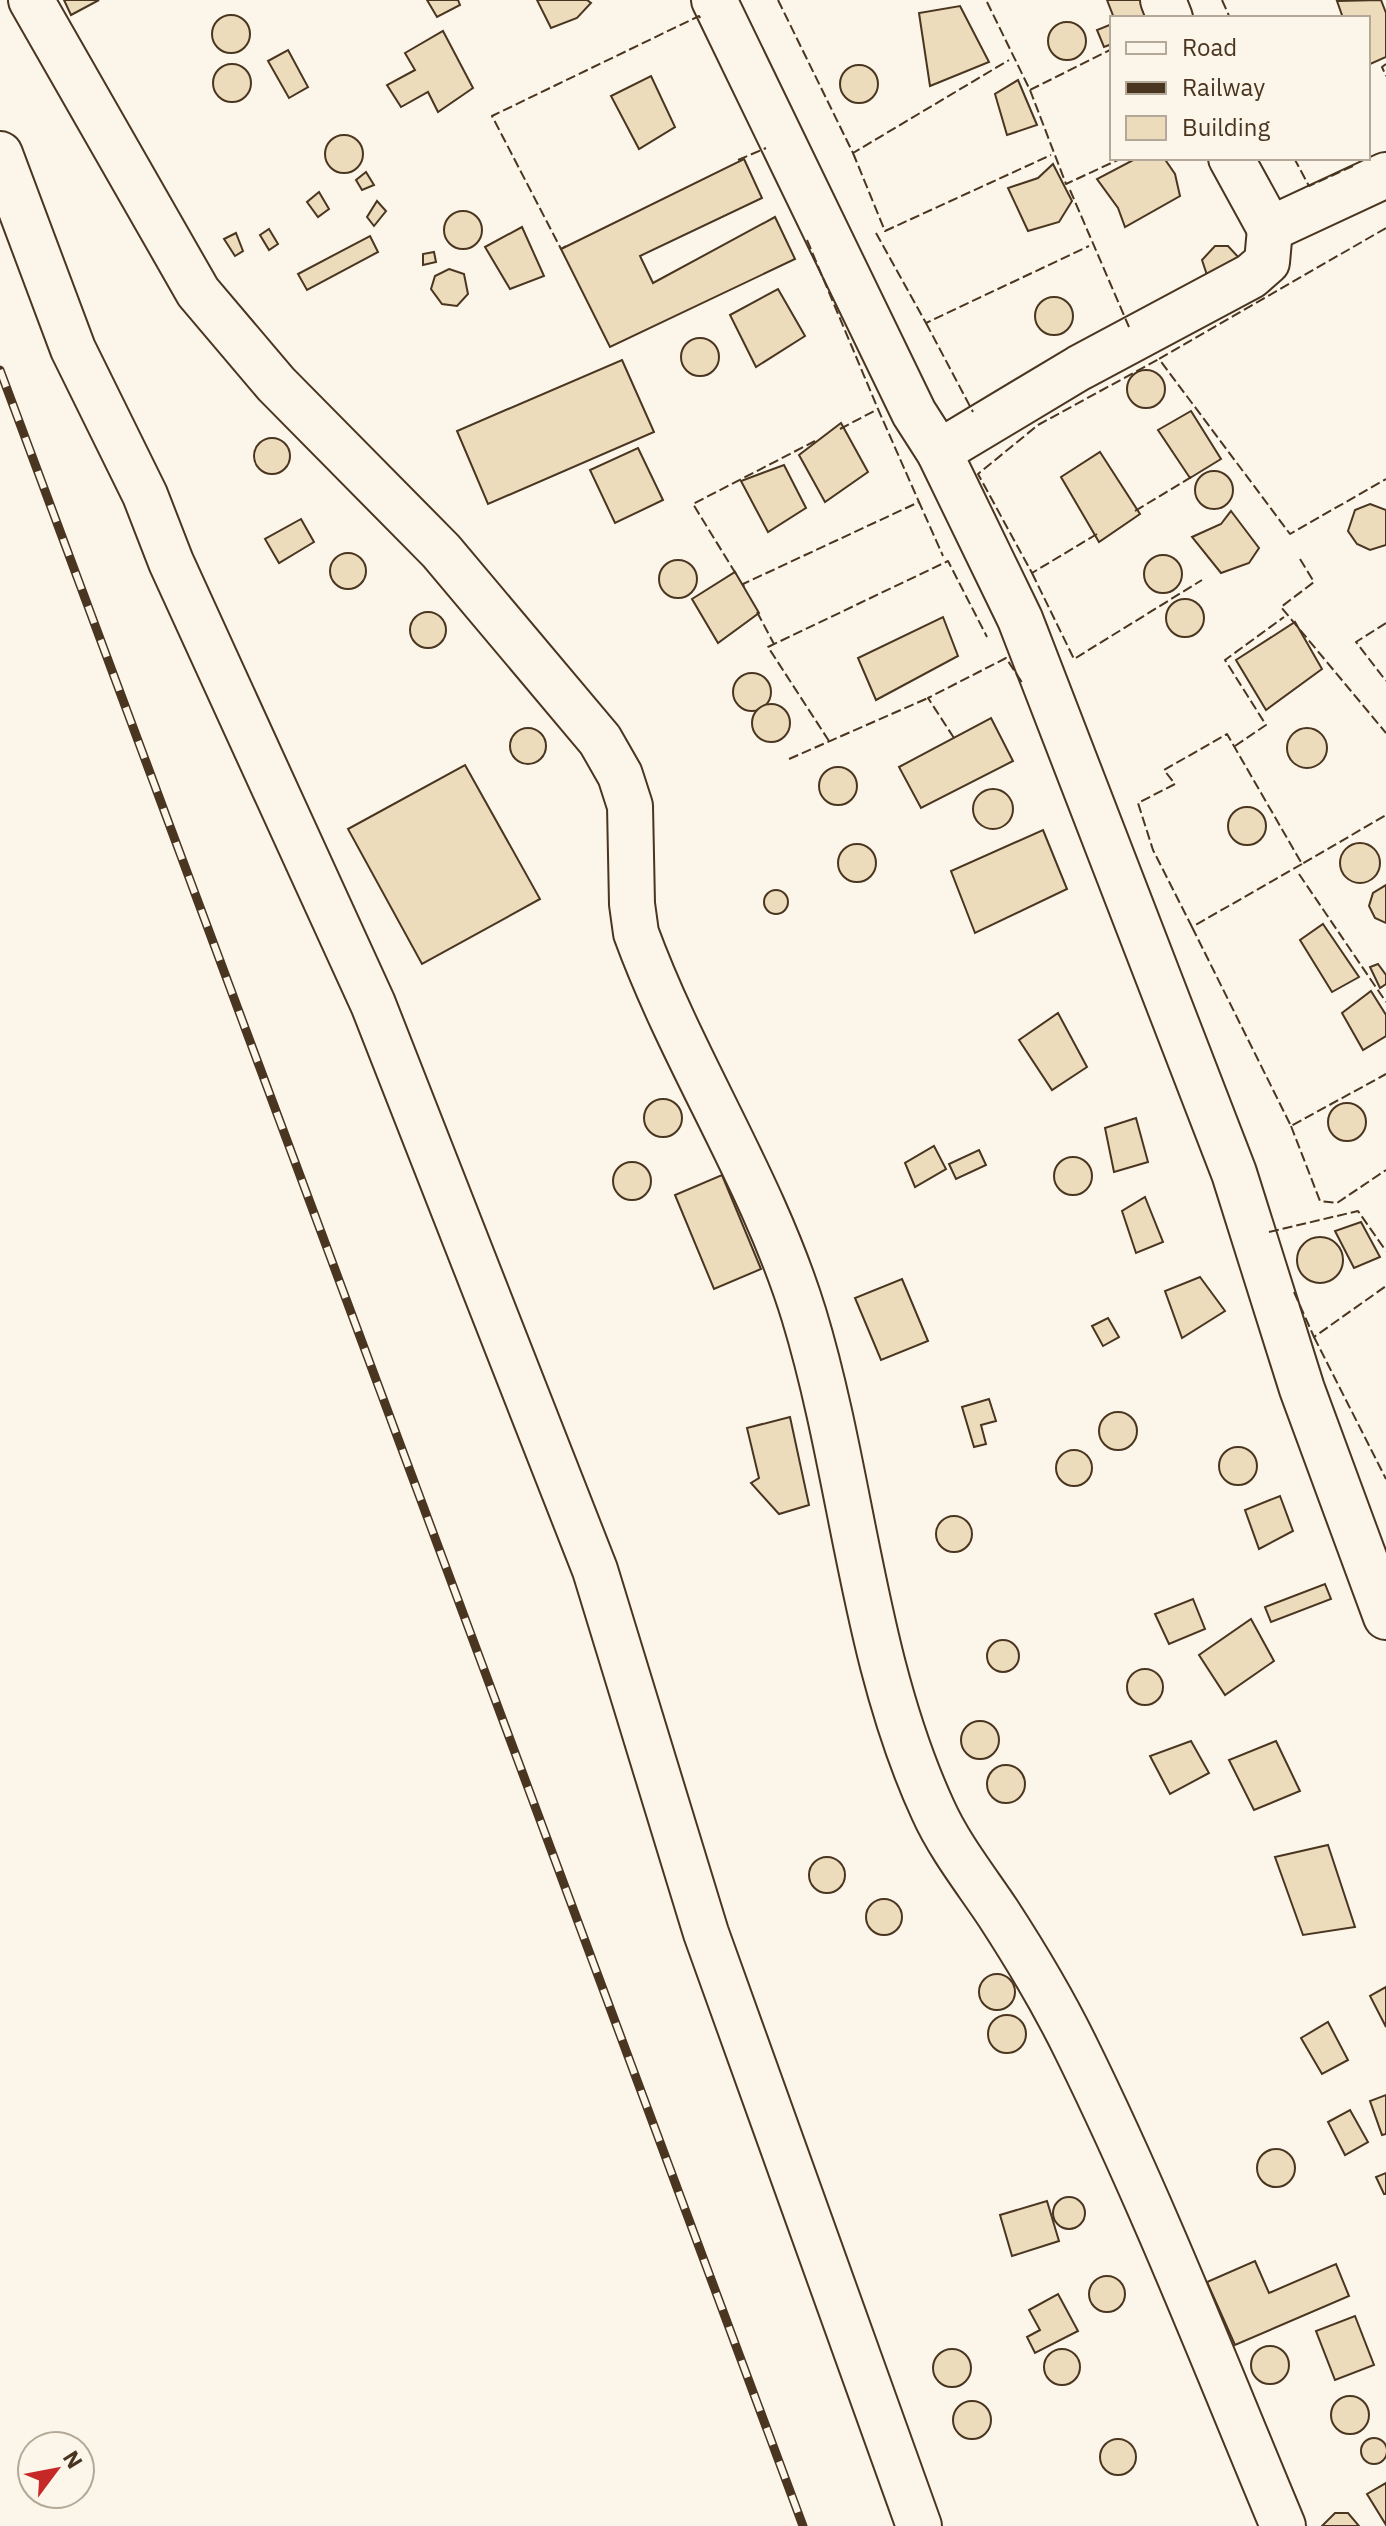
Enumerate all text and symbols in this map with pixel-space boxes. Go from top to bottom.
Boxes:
legend [1110,16,1370,160]
text: Road [1182,31,1237,63]
text: Railway [1182,71,1265,103]
text: Building [1182,111,1270,143]
north arrow [16,2430,96,2510]
text: N [57,2445,90,2474]

